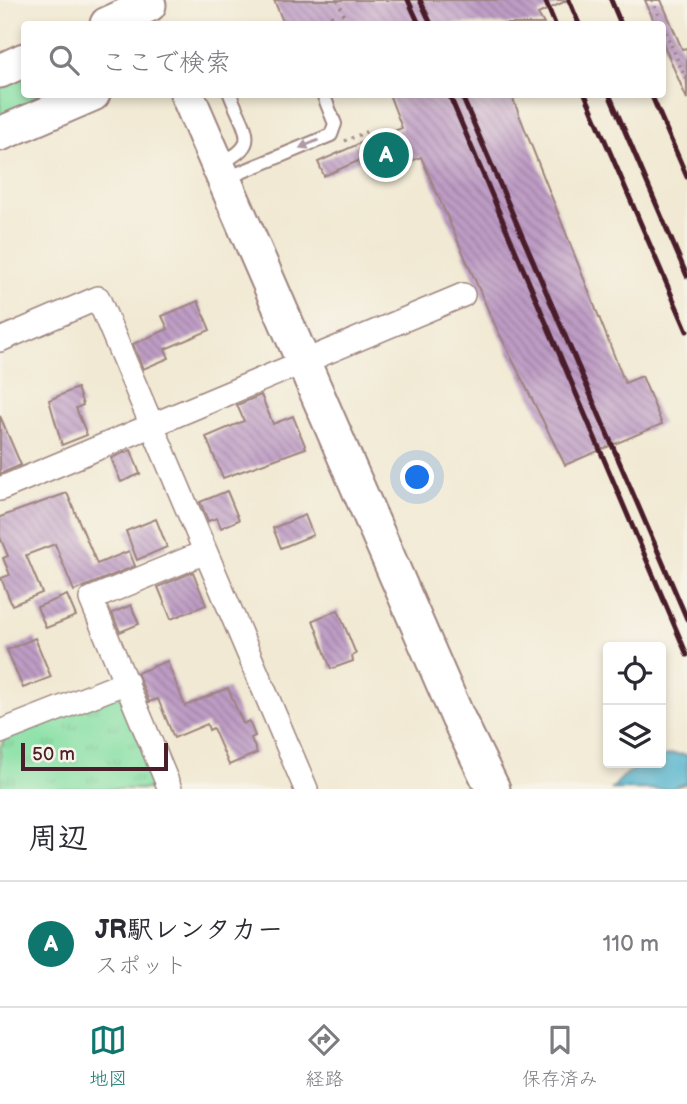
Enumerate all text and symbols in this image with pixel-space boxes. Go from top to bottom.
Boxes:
search box [21,21,666,98]
icon: search [45,41,83,79]
text: ここで検索 [101,48,231,79]
pin: A [363,129,409,181]
one-way arrow [299,138,319,150]
your location [400,460,434,494]
map controls [603,642,666,768]
button: locate [603,642,666,705]
button: layers [603,705,666,768]
scale bar [21,740,168,772]
text: 50 m [32,743,75,766]
text: 周辺 [28,821,88,857]
text: JR駅レンタカー [95,915,283,946]
text: A [44,930,58,958]
text: 110 m [602,930,659,958]
text: スポット [95,952,187,980]
tab: 地図 [89,1021,127,1091]
tab: 経路 [305,1021,344,1091]
tab: 保存済み [522,1021,598,1091]

